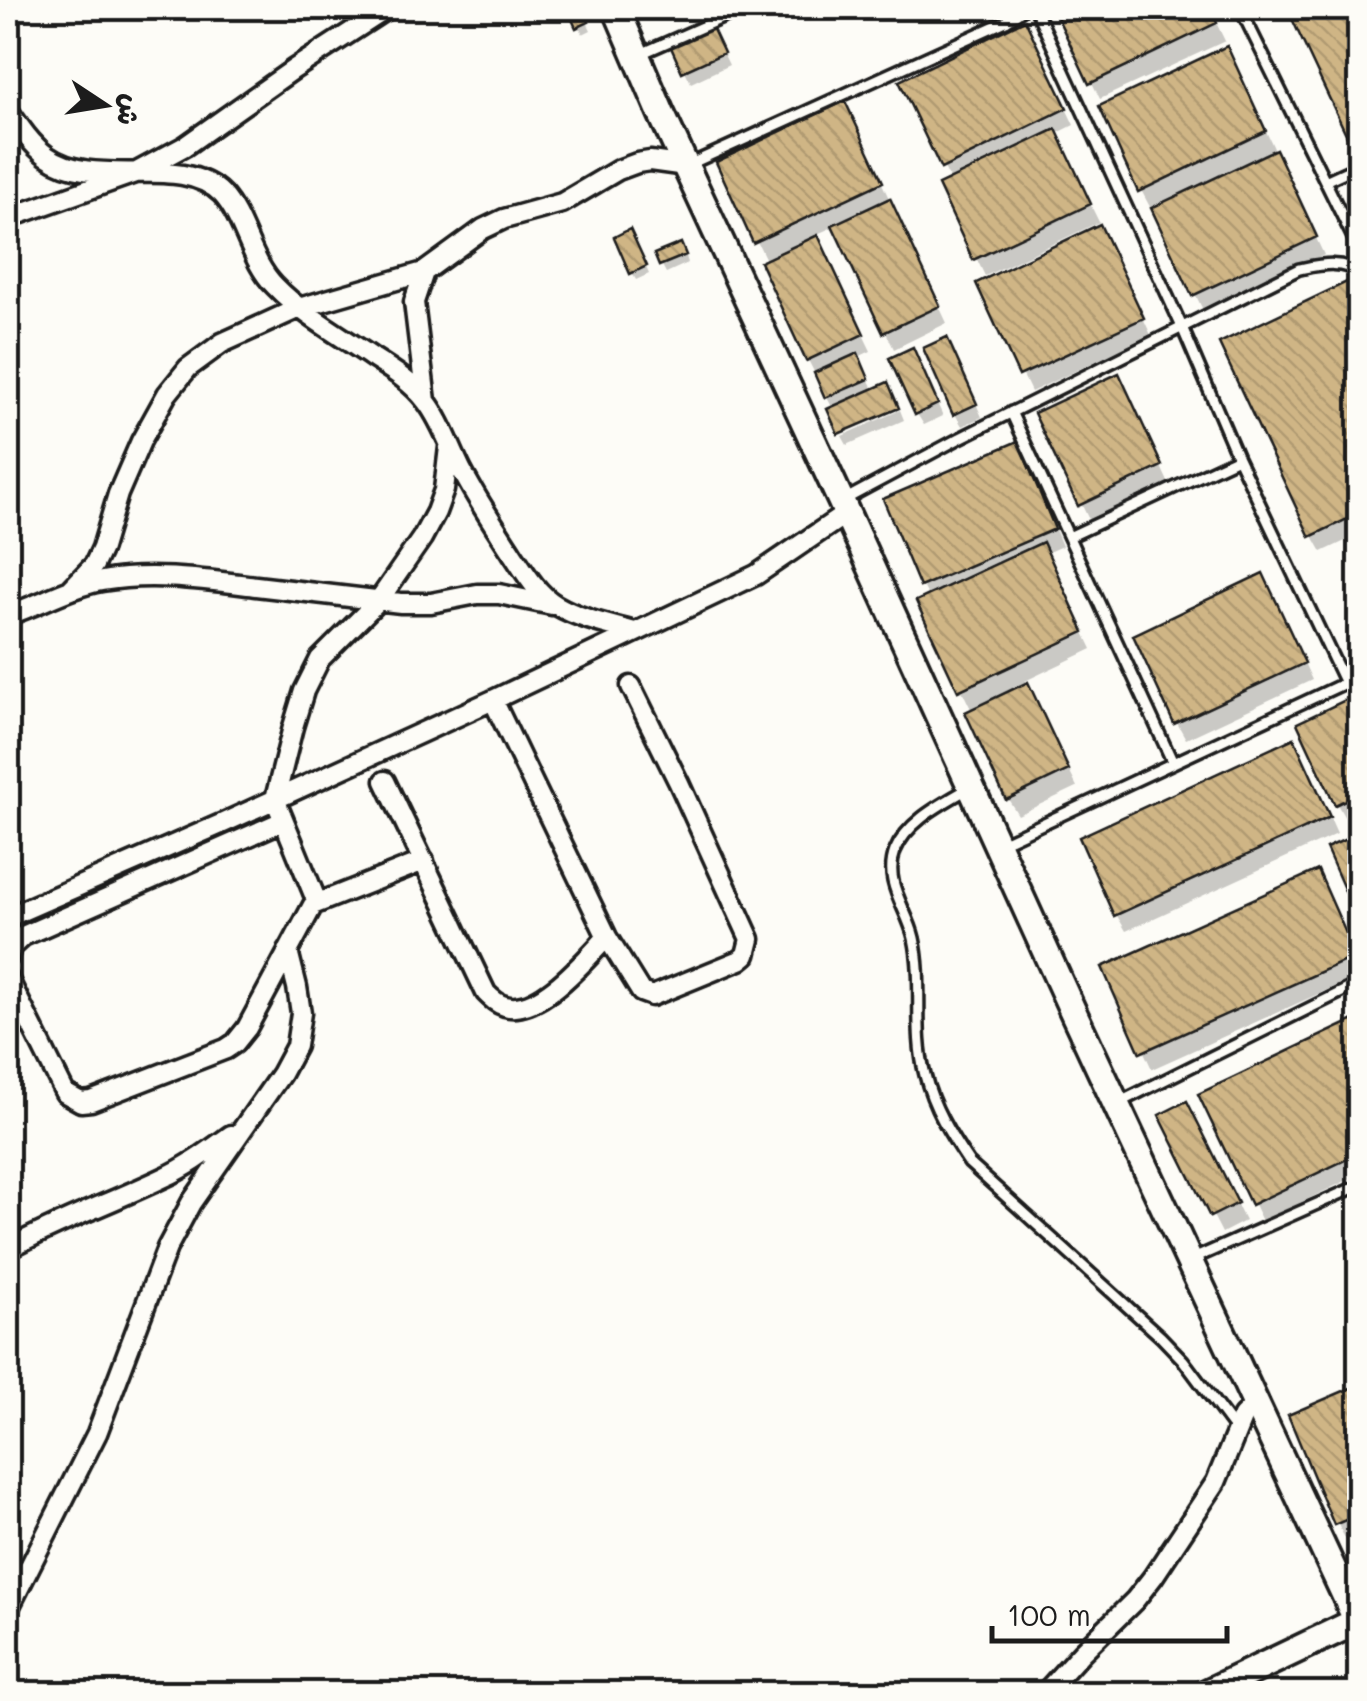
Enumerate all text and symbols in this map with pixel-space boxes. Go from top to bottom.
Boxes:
north arrow [55,55,155,155]
text: ش [110,92,151,129]
scale bar [992,1581,1227,1643]
text: 100 m [1007,1594,1091,1634]

